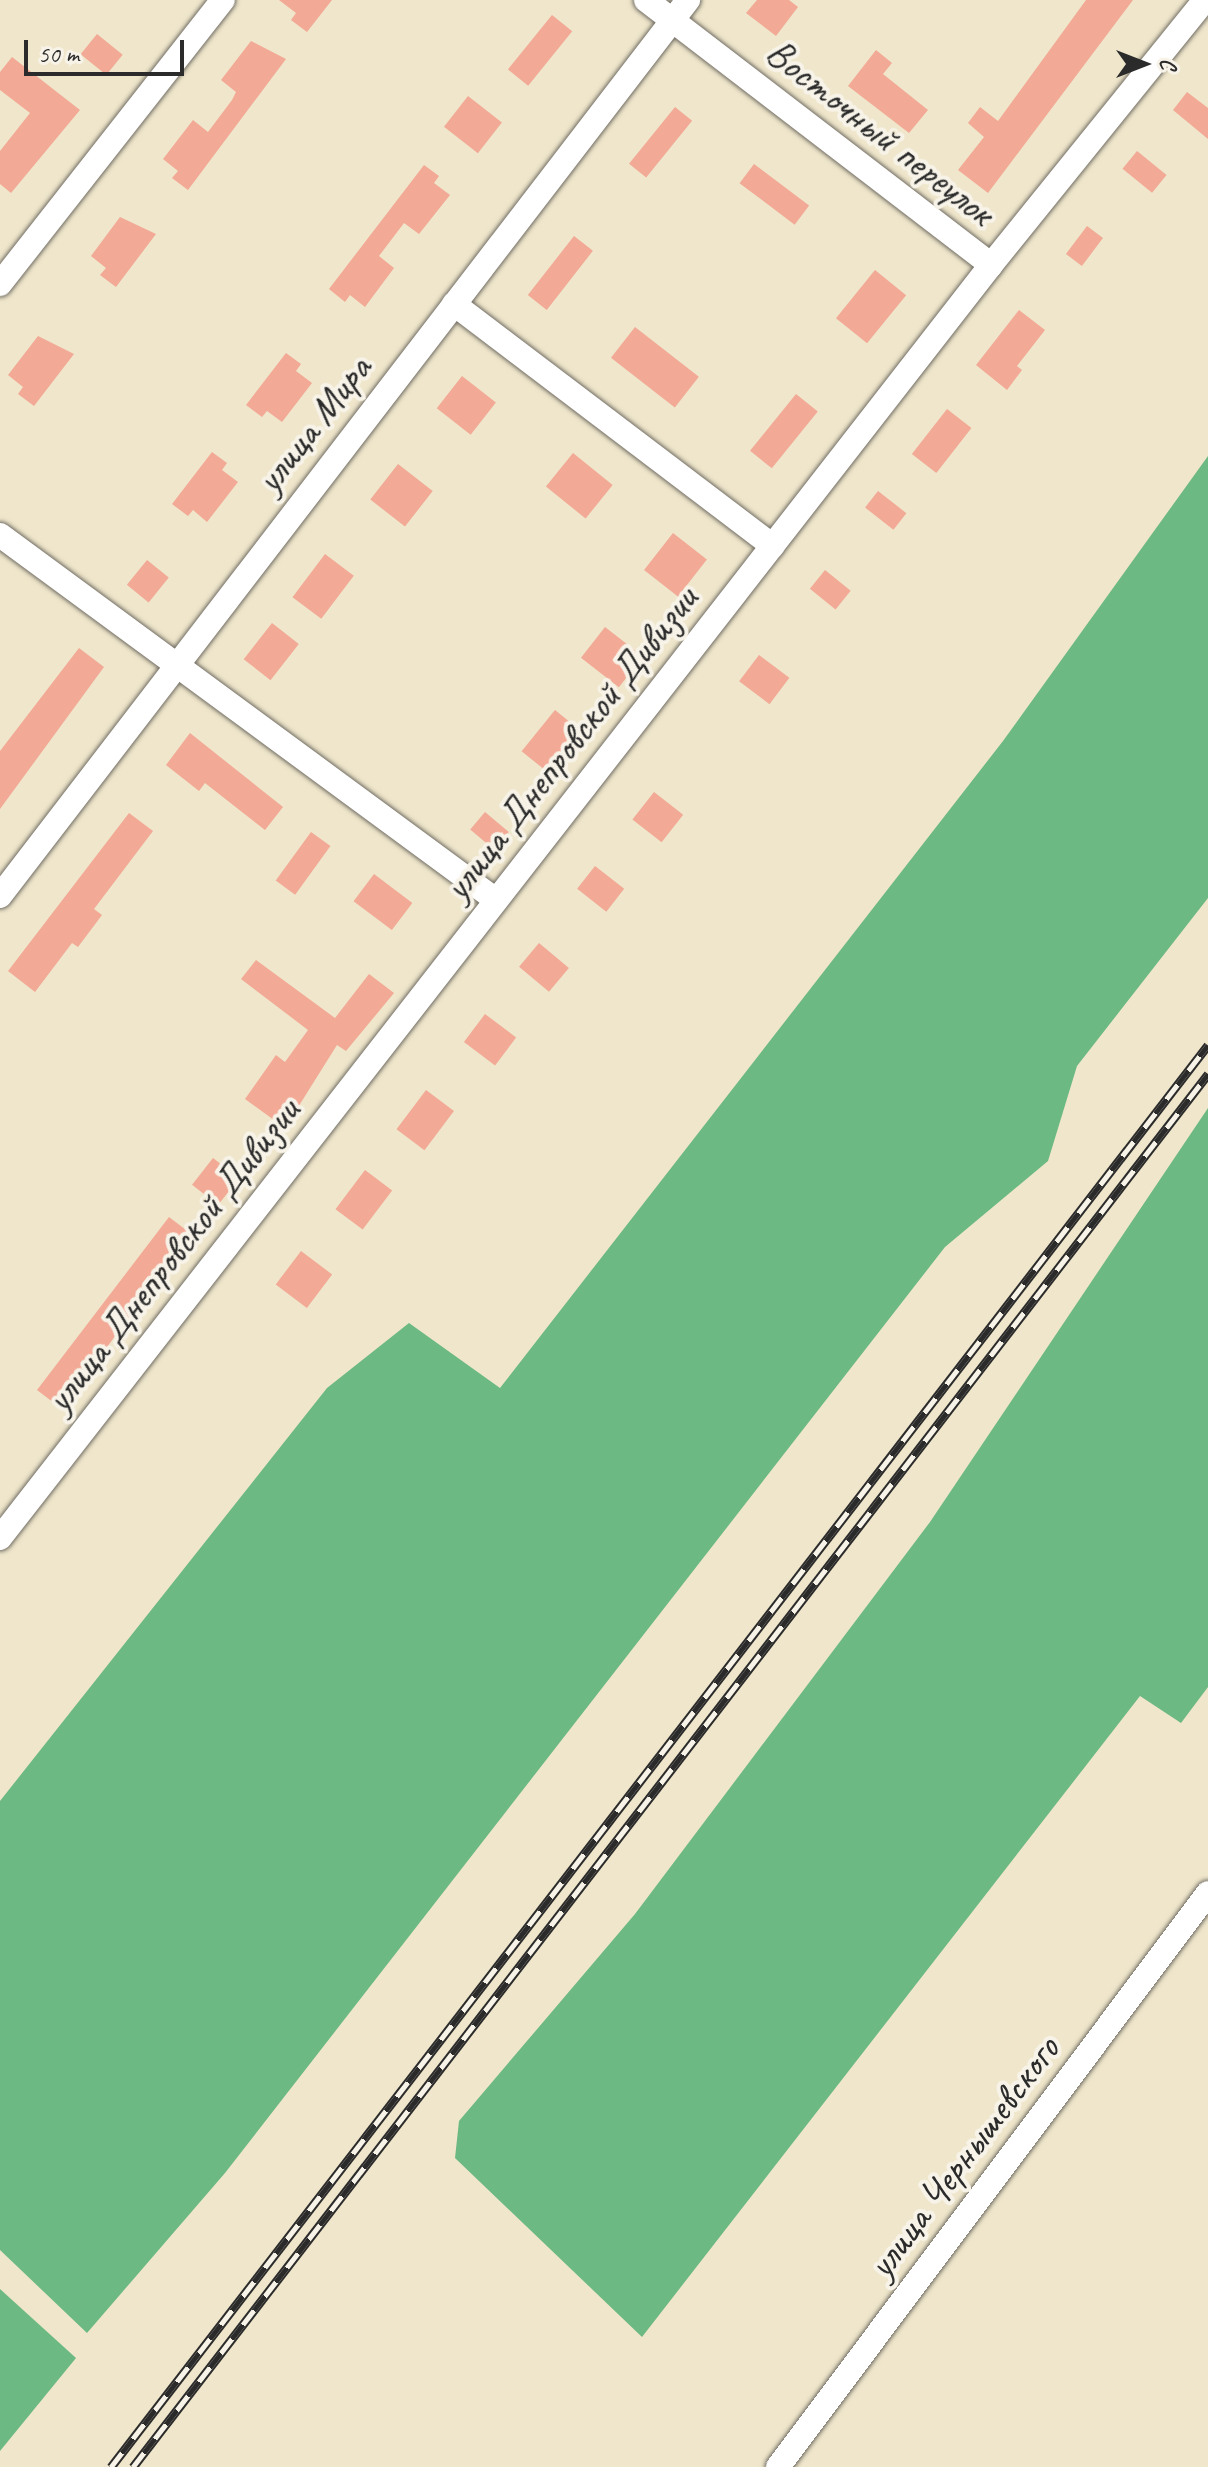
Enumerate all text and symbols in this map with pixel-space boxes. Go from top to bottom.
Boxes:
scale bar [28,24,188,74]
north arrow [1104,24,1184,104]
street label: Восточный переулок [756,28,1004,236]
text: 50 m [38,39,79,69]
text: С [1154,59,1182,69]
street label: улица Мира [245,346,381,502]
street label: улица Днепровской Дивизии [432,576,708,910]
street label: улица Днепровской Дивизии [34,1088,310,1422]
street label: улица Чернышевского [857,2027,1069,2287]

